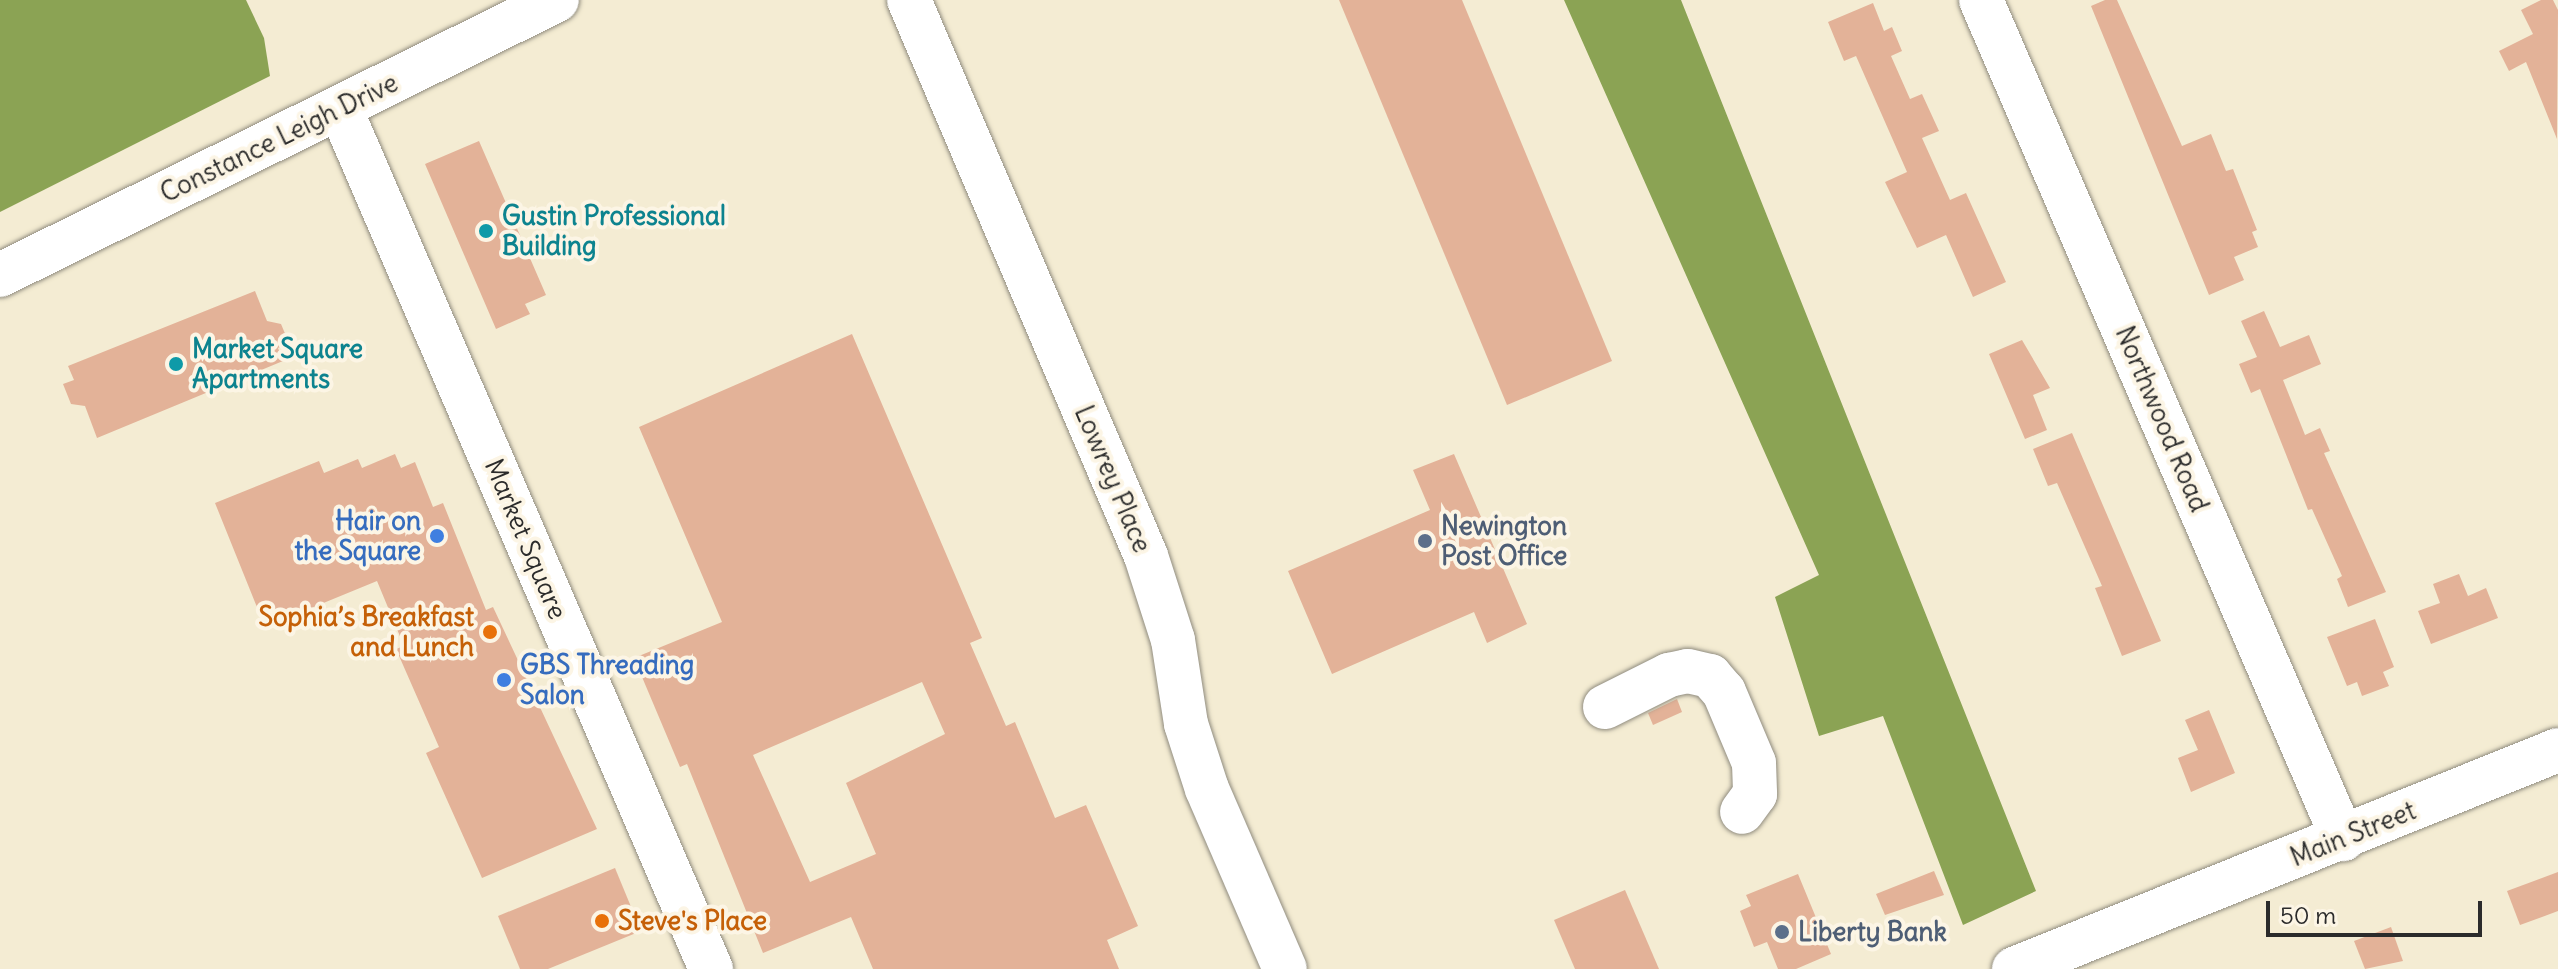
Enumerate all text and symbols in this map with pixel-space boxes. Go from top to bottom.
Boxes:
street label: Constance Leigh Drive [155,67,403,209]
place label: Gustin Professional Building [502,200,726,262]
marker: Gustin Professional Building [477,222,495,240]
street label: Northwood Road [2109,321,2215,517]
place label: Market Square Apartments [192,333,363,394]
marker: Market Square Apartments [167,355,185,373]
street label: Lowrey Place [1068,401,1158,557]
street label: Market Square [478,454,574,624]
place label: Hair on the Square [294,505,421,566]
place label: Newington Post Office [1441,510,1567,572]
marker: Hair on the Square [428,527,446,545]
marker: Newington Post Office [1416,532,1434,550]
place label: Sophia’s Breakfast and Lunch [259,601,474,662]
marker: Sophia’s Breakfast and Lunch [481,623,499,641]
place label: GBS Threading Salon [520,649,694,710]
marker: GBS Threading Salon [495,671,513,689]
street label: Main Street [2286,795,2420,873]
scale bar [2270,885,2486,935]
text: 50 m [2280,900,2336,930]
place label: Steve's Place [618,905,767,937]
marker: Steve's Place [593,912,611,930]
place label: Liberty Bank [1798,916,1947,948]
marker: Liberty Bank [1773,923,1791,941]

